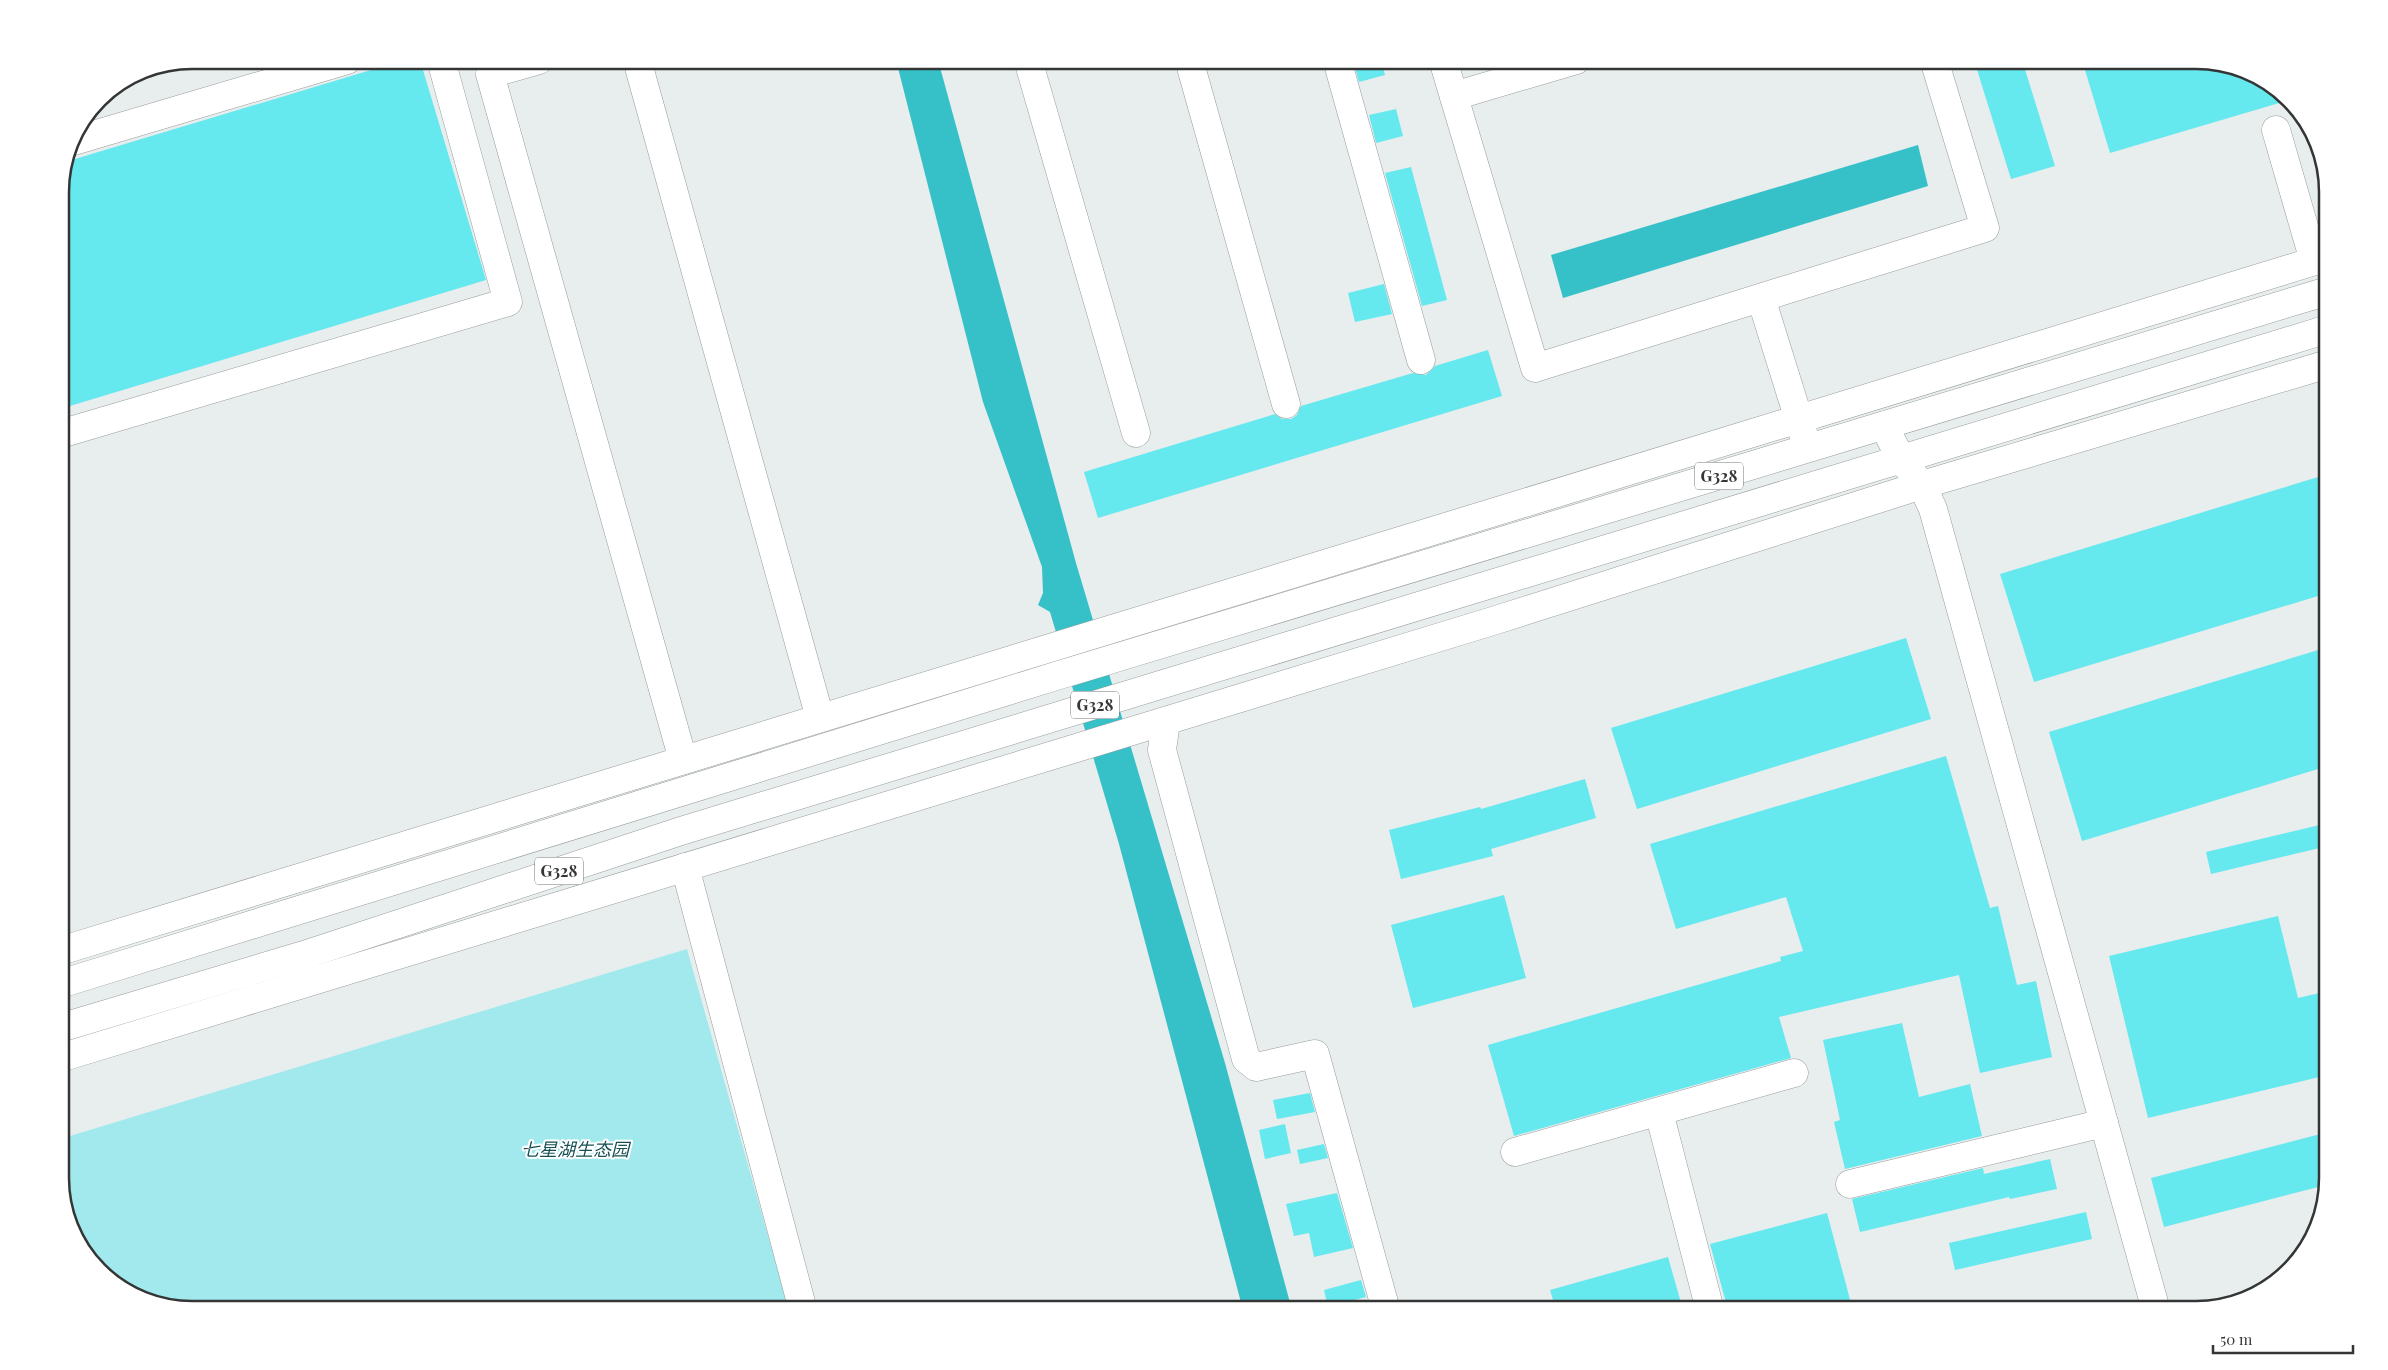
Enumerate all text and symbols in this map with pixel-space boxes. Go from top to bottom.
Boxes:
road number: G328 [1695,462,1743,490]
road number: G328 [1071,692,1119,718]
road number: G328 [535,858,583,884]
park label: 七星湖生态园 [521,1137,632,1161]
scale bar [2213,1322,2353,1354]
text: 50 m [2220,1329,2253,1349]

